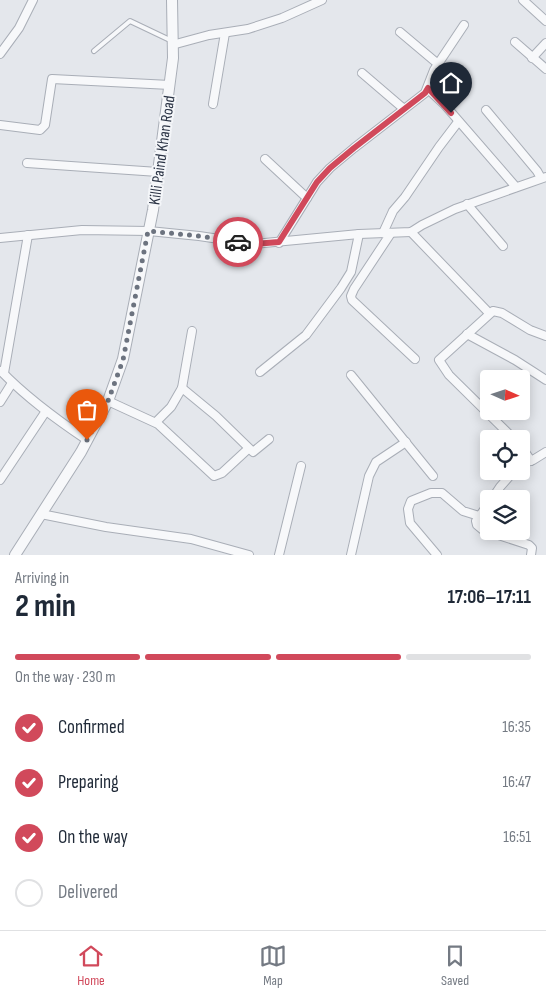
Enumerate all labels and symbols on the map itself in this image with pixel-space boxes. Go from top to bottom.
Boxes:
pin [430,62,472,113]
street label: Killi Paind Khan Road [145,94,180,206]
courier [213,217,263,267]
north arrow [480,370,530,420]
pin [66,389,108,440]

